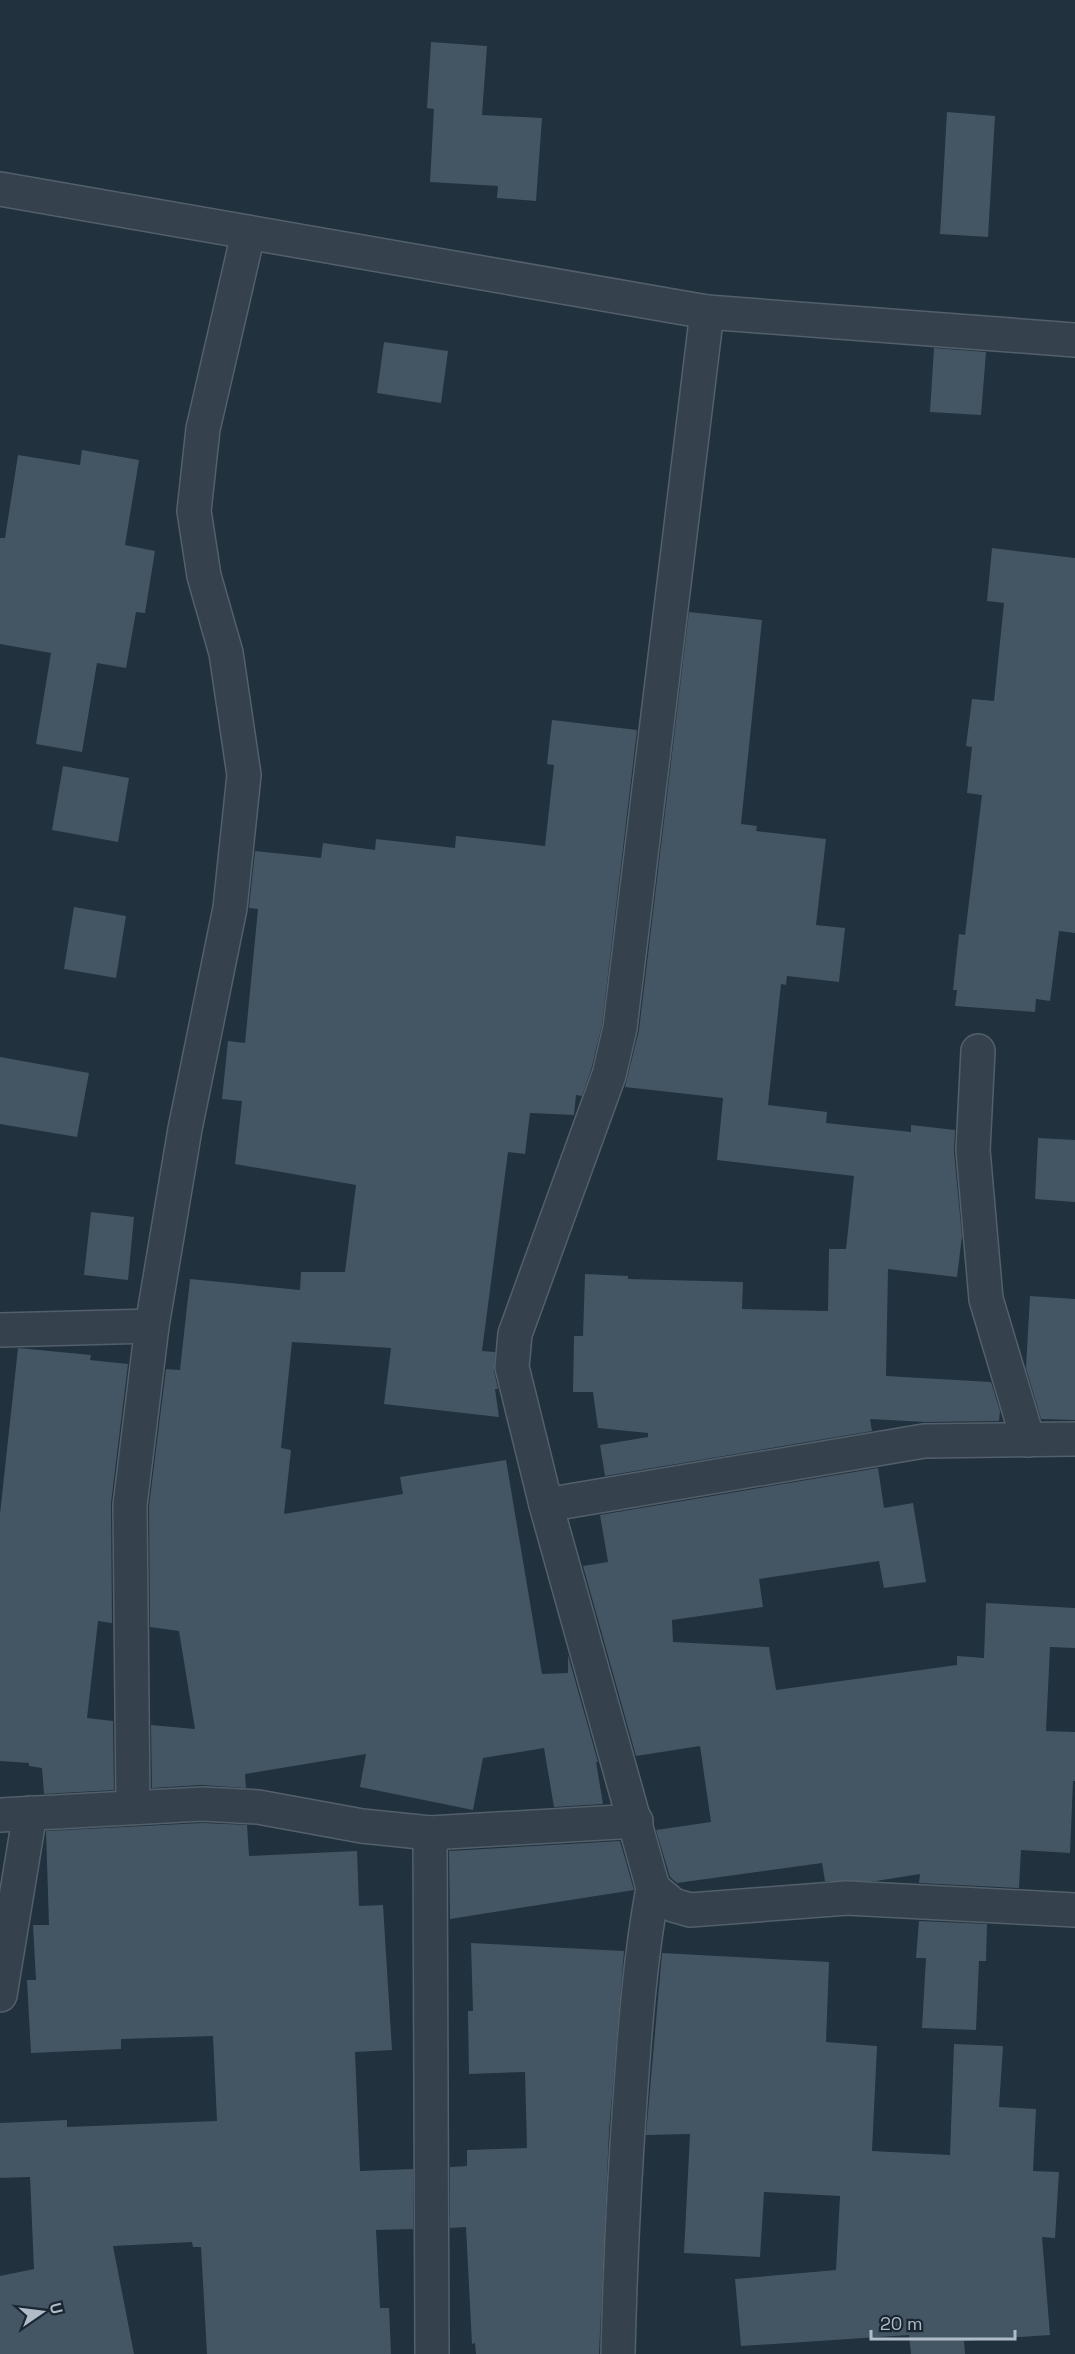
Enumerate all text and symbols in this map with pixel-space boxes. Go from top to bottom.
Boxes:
north arrow [12,2282,72,2342]
text: U [45,2301,68,2316]
scale bar [871,2303,1015,2341]
text: 20 m [880,2312,923,2335]

